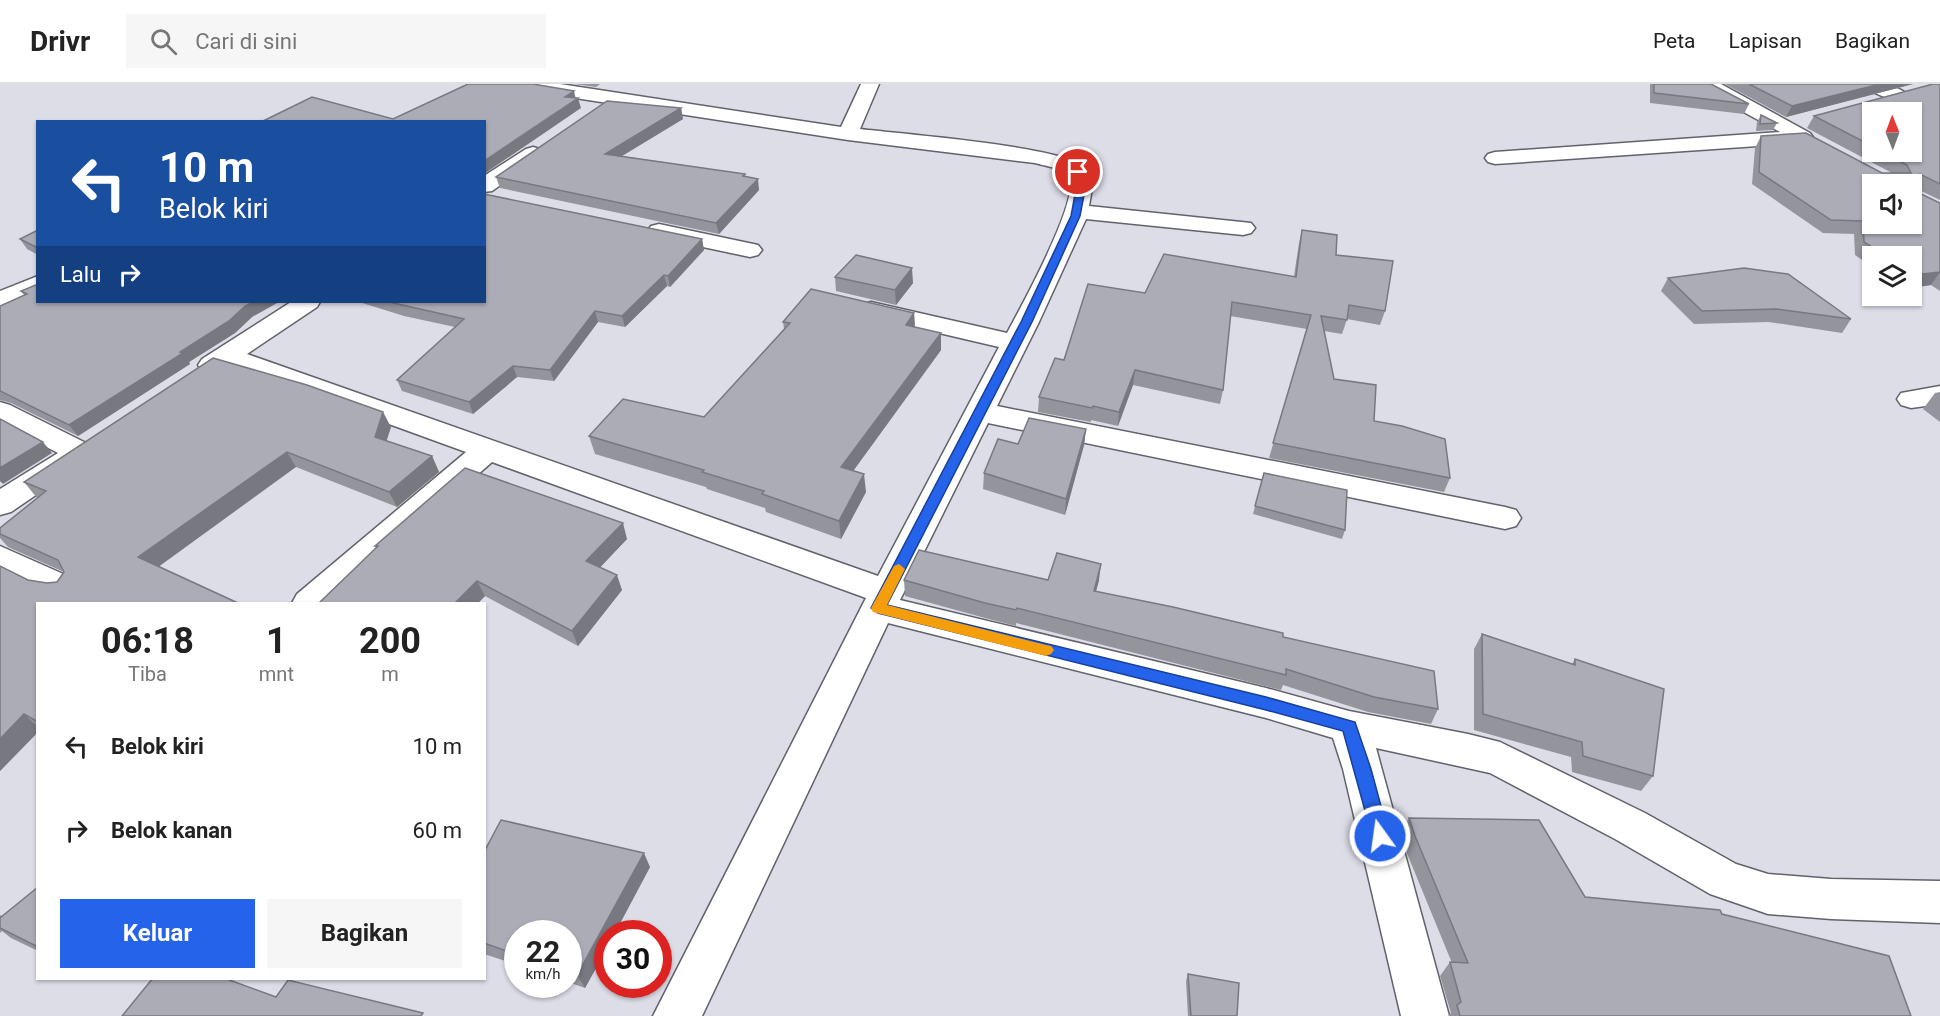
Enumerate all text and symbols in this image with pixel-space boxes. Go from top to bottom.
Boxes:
search box [126,14,546,68]
text: Drivr [30,25,90,58]
icon: search [147,25,180,58]
text: Cari di sini [195,29,297,54]
text: Peta [1653,29,1695,53]
text: Lapisan [1728,29,1802,53]
text: Bagikan [1835,29,1910,53]
north arrow [1862,102,1922,162]
map controls [1862,102,1922,306]
text: 10 m [159,143,254,192]
icon: left [60,144,138,222]
pin [1052,146,1103,197]
icon: arrive [1061,155,1094,188]
button: sound [1862,174,1922,234]
text: Belok kiri [159,193,268,225]
button: layers [1862,246,1922,306]
icon: right [113,258,146,291]
text: Lalu [60,262,101,287]
text: 06:18 [101,620,194,662]
text: 1 [266,620,287,662]
text: 200 [359,620,421,662]
text: Tiba [128,662,167,686]
text: mnt [259,662,294,686]
text: m [381,662,399,686]
icon: left [60,730,93,763]
text: Belok kiri [111,734,204,759]
text: 10 m [413,734,462,759]
position arrow [1348,804,1412,868]
icon: right [60,814,93,847]
text: Belok kanan [111,818,232,843]
text: 60 m [413,818,462,843]
button: Keluar [60,899,255,968]
button: Bagikan [267,899,462,968]
speed limit sign: 30 [594,920,672,998]
text: 22 [526,934,560,969]
text: km/h [525,965,561,983]

